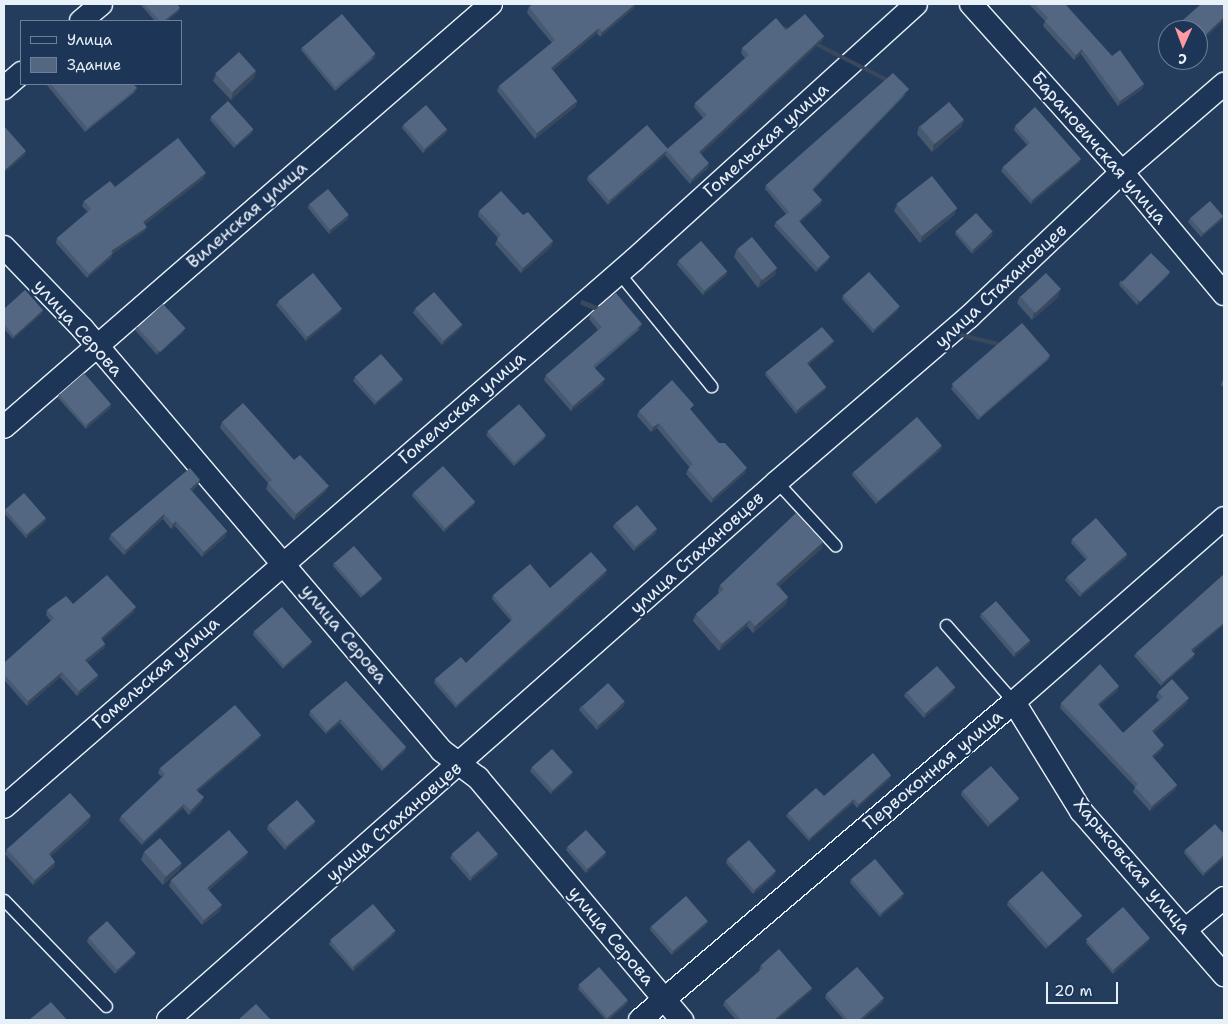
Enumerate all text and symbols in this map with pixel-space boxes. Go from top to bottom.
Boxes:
legend [20,20,182,85]
north arrow [1158,20,1208,70]
text: Улица [67,30,112,50]
text: С [1178,50,1187,68]
text: Здание [67,55,121,75]
street label: Барановичская улица [1027,67,1171,229]
street label: Гомельская улица [699,78,833,202]
street label: Виленская улица [182,157,312,273]
street label: улица Стахановцев [931,219,1071,353]
street label: улица Серова [29,275,127,381]
street label: Гомельская улица [394,347,530,469]
street label: улица Стахановцев [626,487,768,619]
street label: улица Серова [296,580,392,688]
street label: Гомельская улица [88,612,224,734]
street label: Первоконная улица [859,705,1007,835]
street label: улица Стахановцев [322,757,466,887]
street label: Харьковская улица [1069,794,1195,938]
street label: улица Серова [563,882,659,990]
scale bar [1048,972,1120,1004]
text: 20 m [1054,981,1093,1001]

